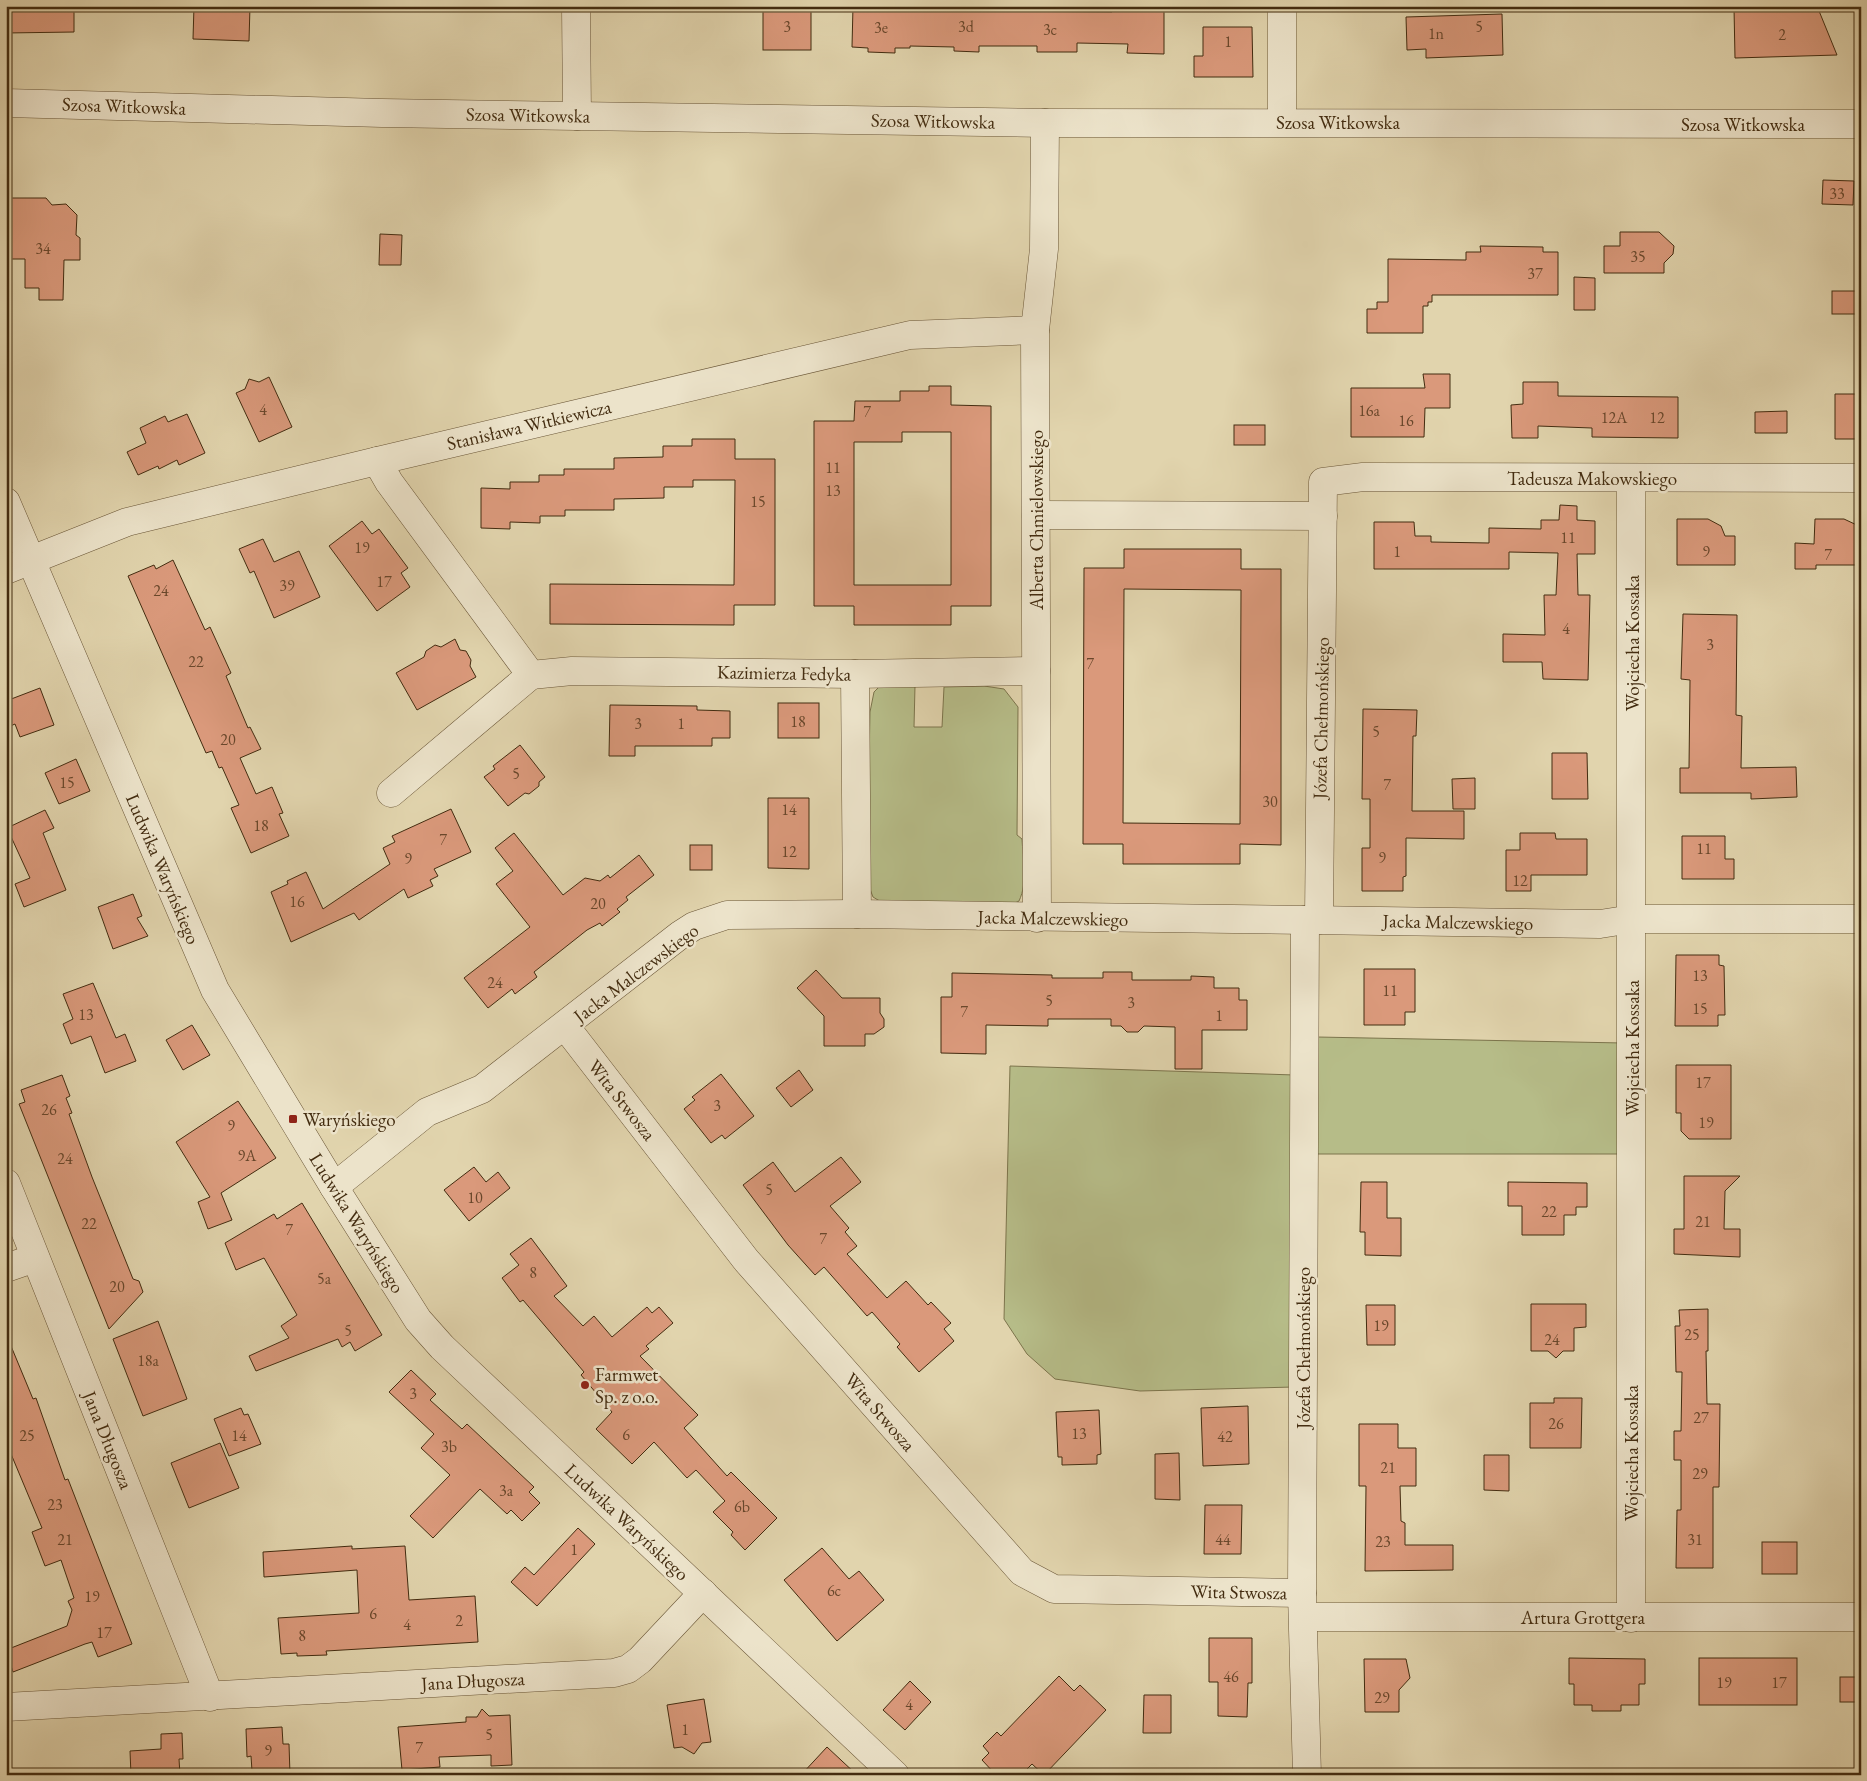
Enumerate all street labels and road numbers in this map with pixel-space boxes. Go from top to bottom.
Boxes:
street label: Szosa Witkowska [61,91,187,121]
street label: Szosa Witkowska [466,101,591,129]
street label: Szosa Witkowska [871,107,996,135]
street label: Szosa Witkowska [1276,110,1401,135]
street label: Szosa Witkowska [1681,112,1806,137]
street label: Stanisława Witkiewicza [444,394,614,456]
street label: Alberta Chmielowskiego [1024,430,1049,611]
street label: Tadeusza Makowskiego [1507,466,1677,491]
street label: Wojciecha Kossaka [1620,574,1645,711]
street label: Józefa Chełmońskiego [1307,637,1335,801]
street label: Kazimierza Fedyka [717,659,852,687]
street label: Ludwika Waryńskiego [120,790,206,948]
street label: Jacka Malczewskiego [976,904,1128,932]
street label: Jacka Malczewskiego [1381,908,1533,936]
street label: Jacka Malczewskiego [567,918,704,1029]
street label: Wojciecha Kossaka [1620,979,1645,1116]
street label: Wita Stwosza [582,1054,662,1146]
street label: Ludwika Waryńskiego [304,1148,410,1298]
street label: Józefa Chełmońskiego [1291,1267,1316,1431]
street label: Wita Stwosza [839,1367,921,1457]
street label: Wojciecha Kossaka [1619,1384,1644,1521]
street label: Jana Długosza [76,1385,139,1493]
street label: Ludwika Waryńskiego [560,1458,694,1586]
street label: Wita Stwosza [1190,1579,1288,1605]
street label: Artura Grottgera [1520,1605,1646,1630]
street label: Jana Długosza [419,1666,526,1696]

